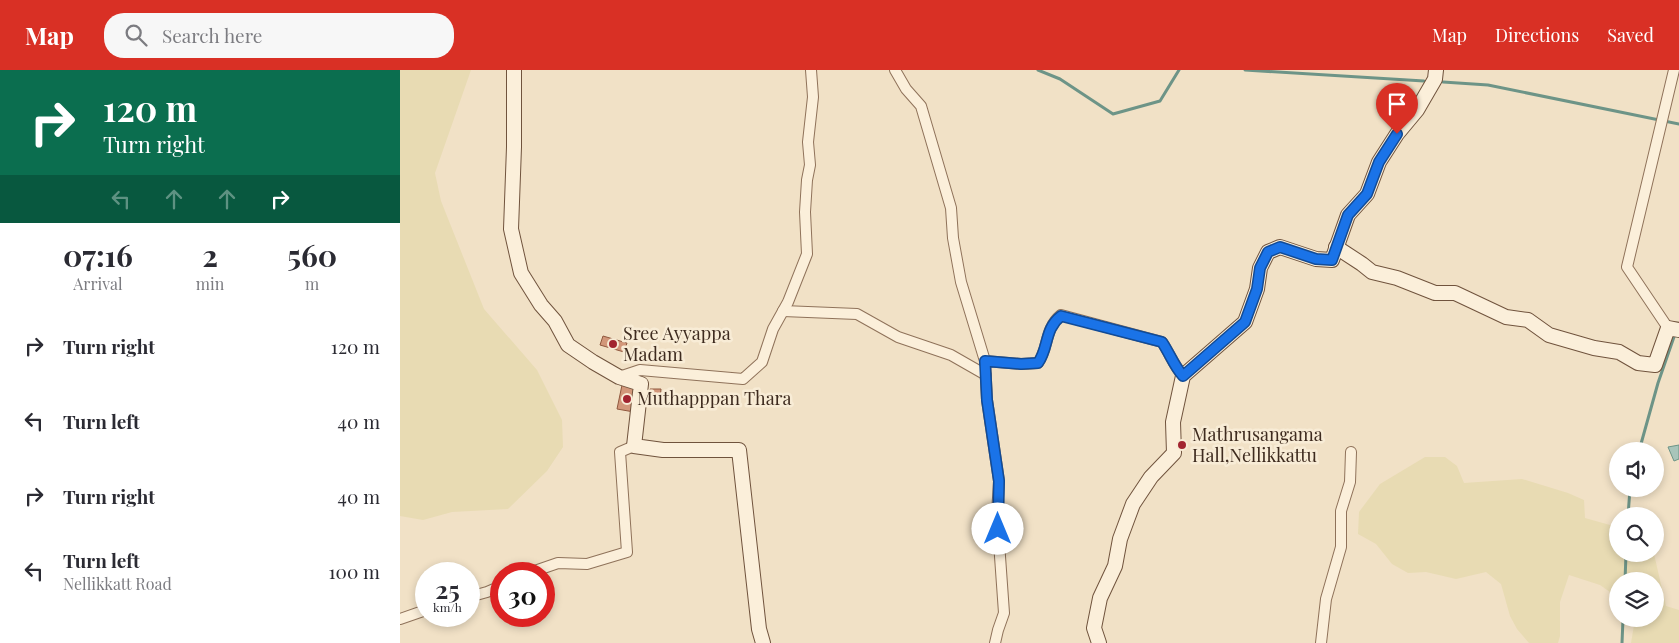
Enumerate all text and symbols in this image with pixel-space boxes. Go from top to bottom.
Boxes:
search box [104,13,454,58]
text: Map [25,19,74,51]
icon: search [122,21,150,49]
text: Search here [162,22,262,48]
text: Map [1432,23,1467,47]
text: Directions [1495,23,1579,47]
text: Saved [1607,23,1654,47]
pin [1376,83,1418,134]
text: 120 m [103,84,197,131]
icon: right [20,90,85,155]
icon: arrive [1383,90,1411,118]
text: Turn right [103,129,205,159]
icon: left [107,185,135,213]
icon: ahead [160,185,188,213]
icon: ahead [213,185,241,213]
icon: right [266,185,294,213]
text: 07:16 [63,235,133,275]
text: 2 [202,235,218,275]
text: 560 [287,235,337,275]
text: Arrival [73,273,123,294]
text: min [196,273,224,294]
text: m [305,273,319,294]
place label: Sree Ayyappa Madam [623,321,731,366]
icon: right [20,332,48,360]
text: Turn right [63,333,155,359]
text: 120 m [331,333,380,359]
marker: Sree Ayyappa Madam [607,338,619,350]
place label: Muthapppan Thara [637,386,792,410]
marker: Muthapppan Thara [621,393,633,405]
icon: left [20,407,48,435]
text: Turn left [63,408,140,434]
text: 40 m [338,408,380,434]
place label: Mathrusangama Hall,Nellikkattu [1192,422,1323,467]
marker: Mathrusangama Hall,Nellikkattu [1176,439,1188,451]
map controls [1609,442,1664,627]
button: sound [1609,442,1664,497]
icon: right [20,482,48,510]
text: Turn right [63,483,155,509]
text: 40 m [338,483,380,509]
position arrow [971,502,1023,554]
button: search [1609,507,1664,562]
text: Turn left [63,547,140,573]
icon: left [20,557,48,585]
text: 100 m [329,558,380,584]
speed limit sign: 30 [490,562,555,627]
text: 25 [435,572,460,605]
button: layers [1609,572,1664,627]
text: Nellikkatt Road [63,573,172,594]
text: km/h [433,599,462,615]

